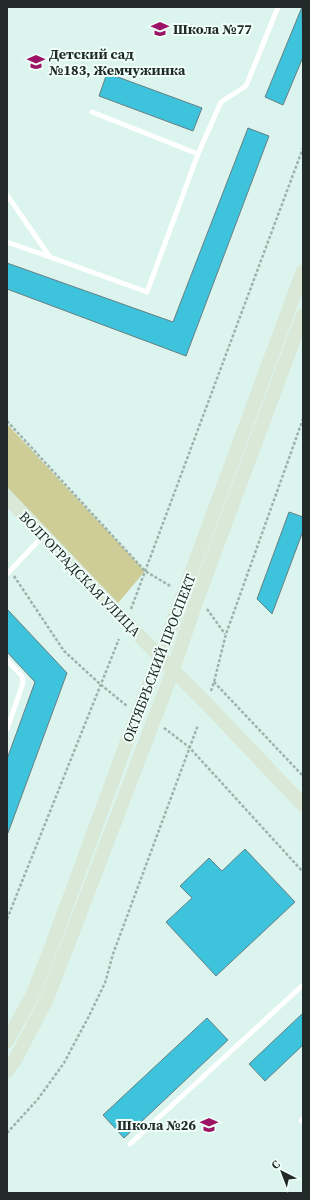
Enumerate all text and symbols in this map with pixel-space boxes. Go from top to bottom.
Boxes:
school or university icon: Школа №77 [150,19,170,39]
place label: Школа №77 [173,19,252,39]
place label: Детский сад №183, Жемчужинка [49,44,186,80]
school or university icon: Детский сад №183, Жемчужинка [26,52,46,72]
street label: ВОЛГОГРАДСКАЯ УЛИЦА [15,507,146,642]
street label: ОКТЯБРЬСКИЙ ПРОСПЕКТ [118,570,201,745]
place label: Школа №26 [117,1115,196,1135]
school or university icon: Школа №26 [199,1115,219,1135]
north arrow [262,1152,302,1192]
text: С [268,1157,283,1173]

